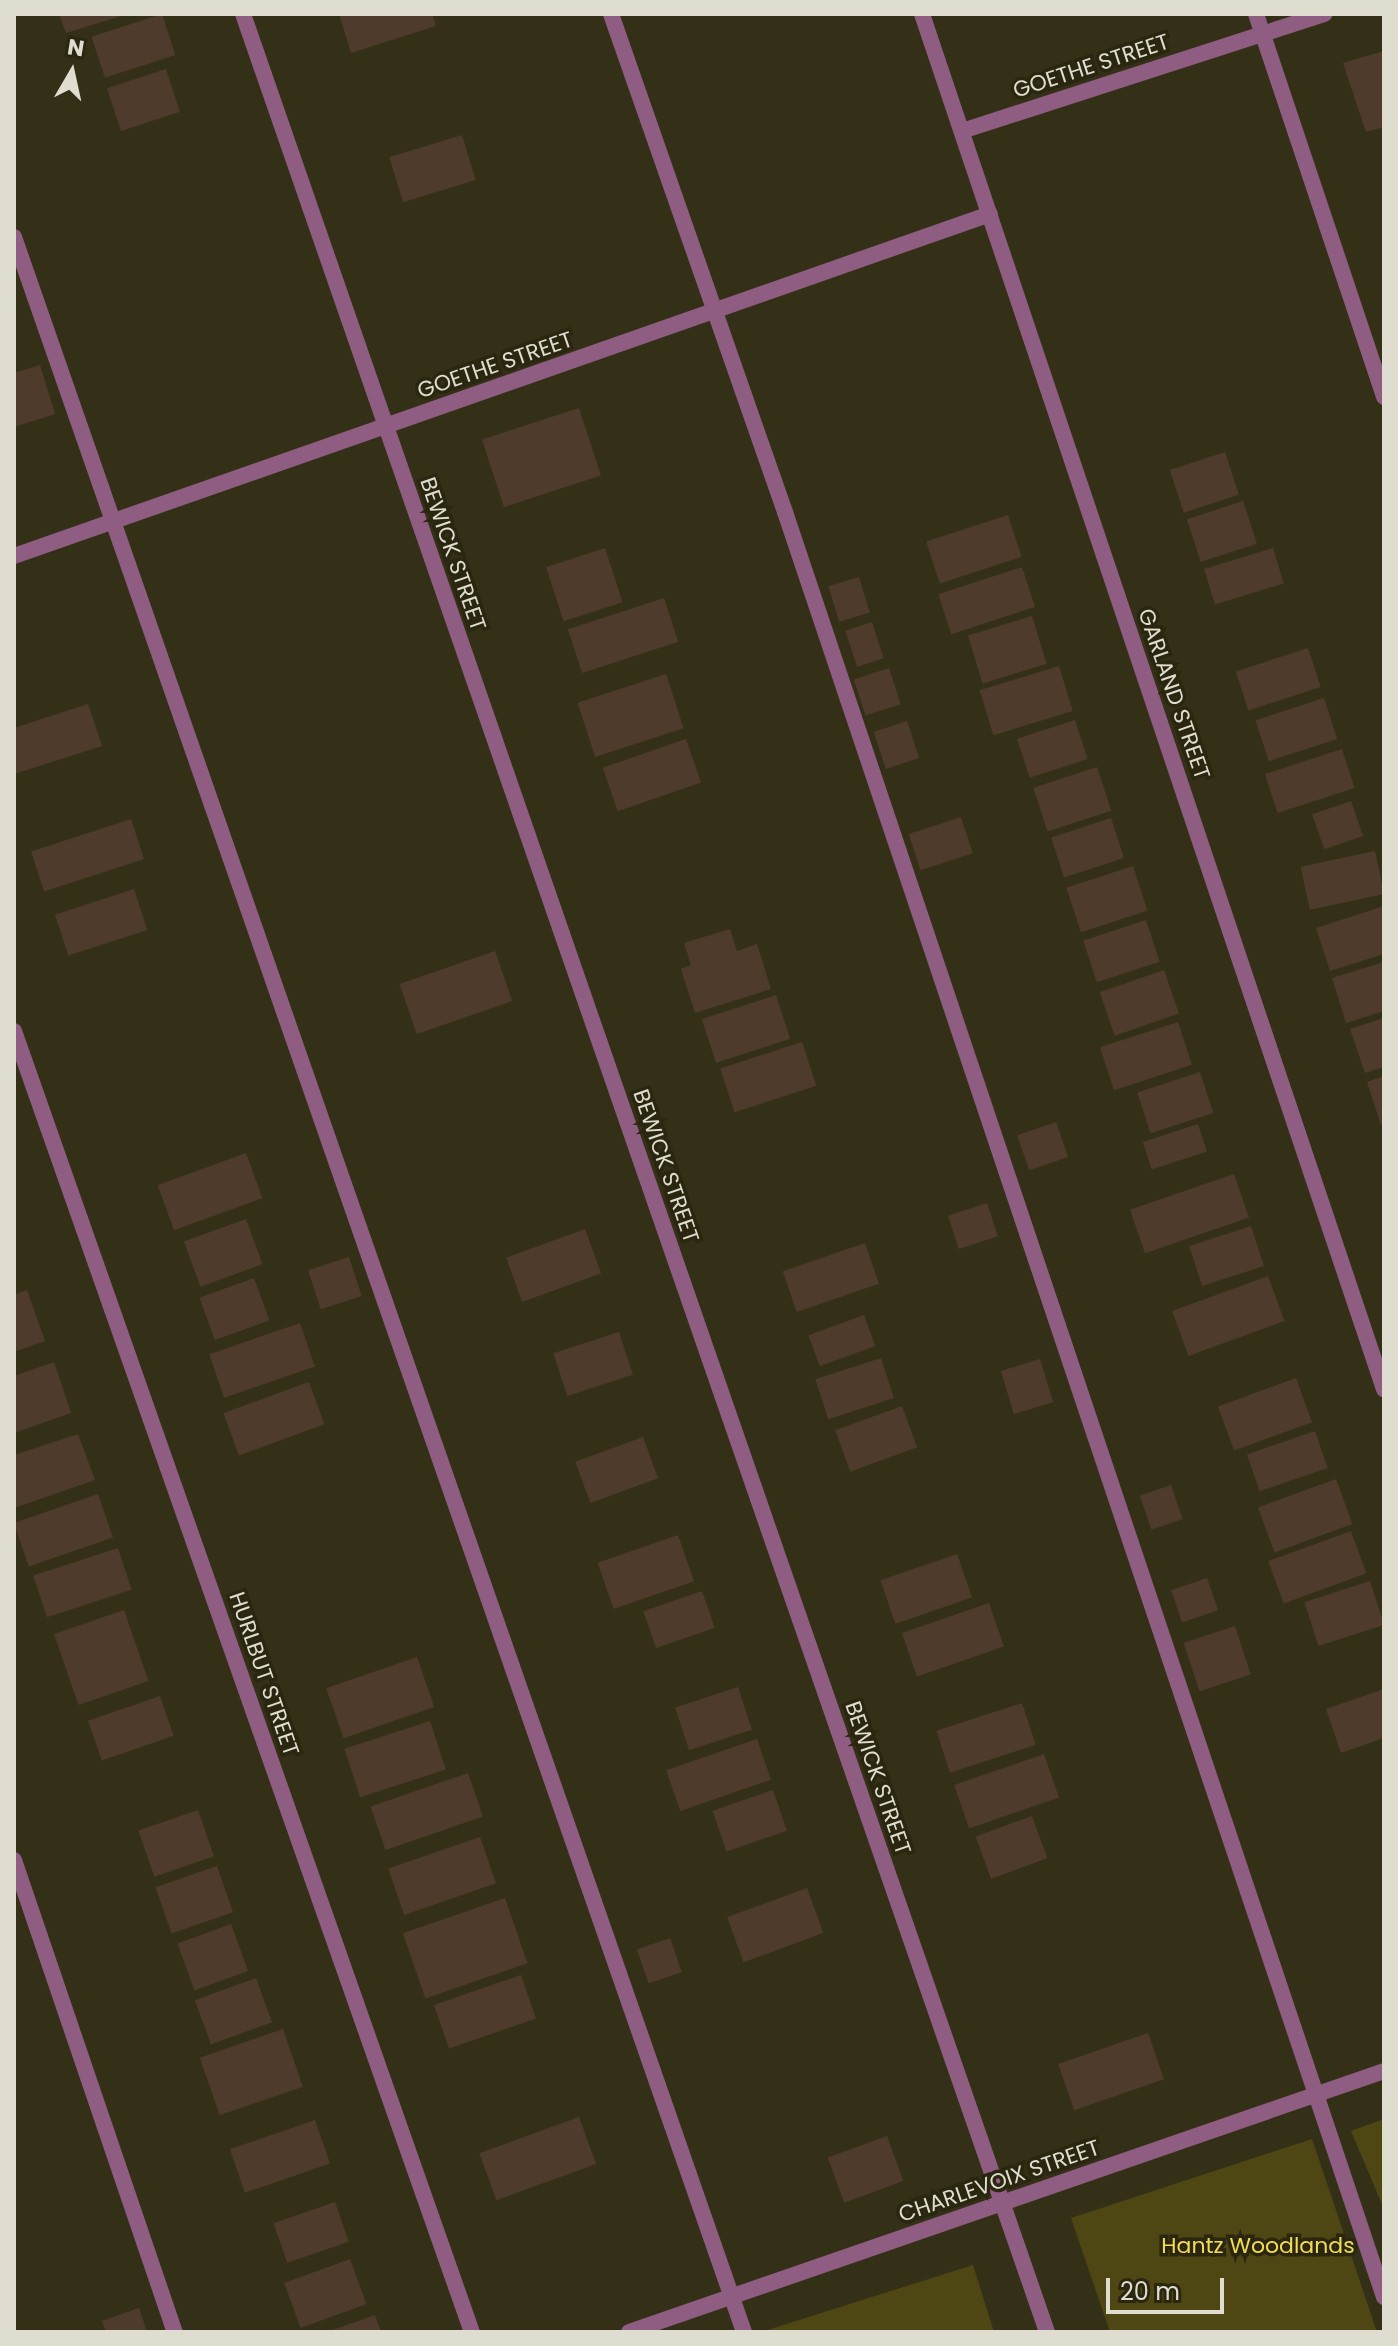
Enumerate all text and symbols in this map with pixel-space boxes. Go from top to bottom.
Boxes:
street label: GOETHE STREET [1010,28,1172,104]
text: N [65,31,86,64]
north arrow [32,32,112,112]
street label: GOETHE STREET [414,326,576,404]
street label: BEWICK STREET [414,474,492,634]
street label: GARLAND STREET [1132,605,1216,783]
street label: BEWICK STREET [627,1086,705,1246]
street label: HURLBUT STREET [224,1589,304,1759]
street label: BEWICK STREET [839,1698,917,1858]
street label: CHARLEVOIX STREET [895,2134,1103,2228]
park label: Hantz Woodlands [1161,2233,1355,2259]
scale bar [1110,2262,1228,2312]
text: 20 m [1120,2275,1180,2308]

